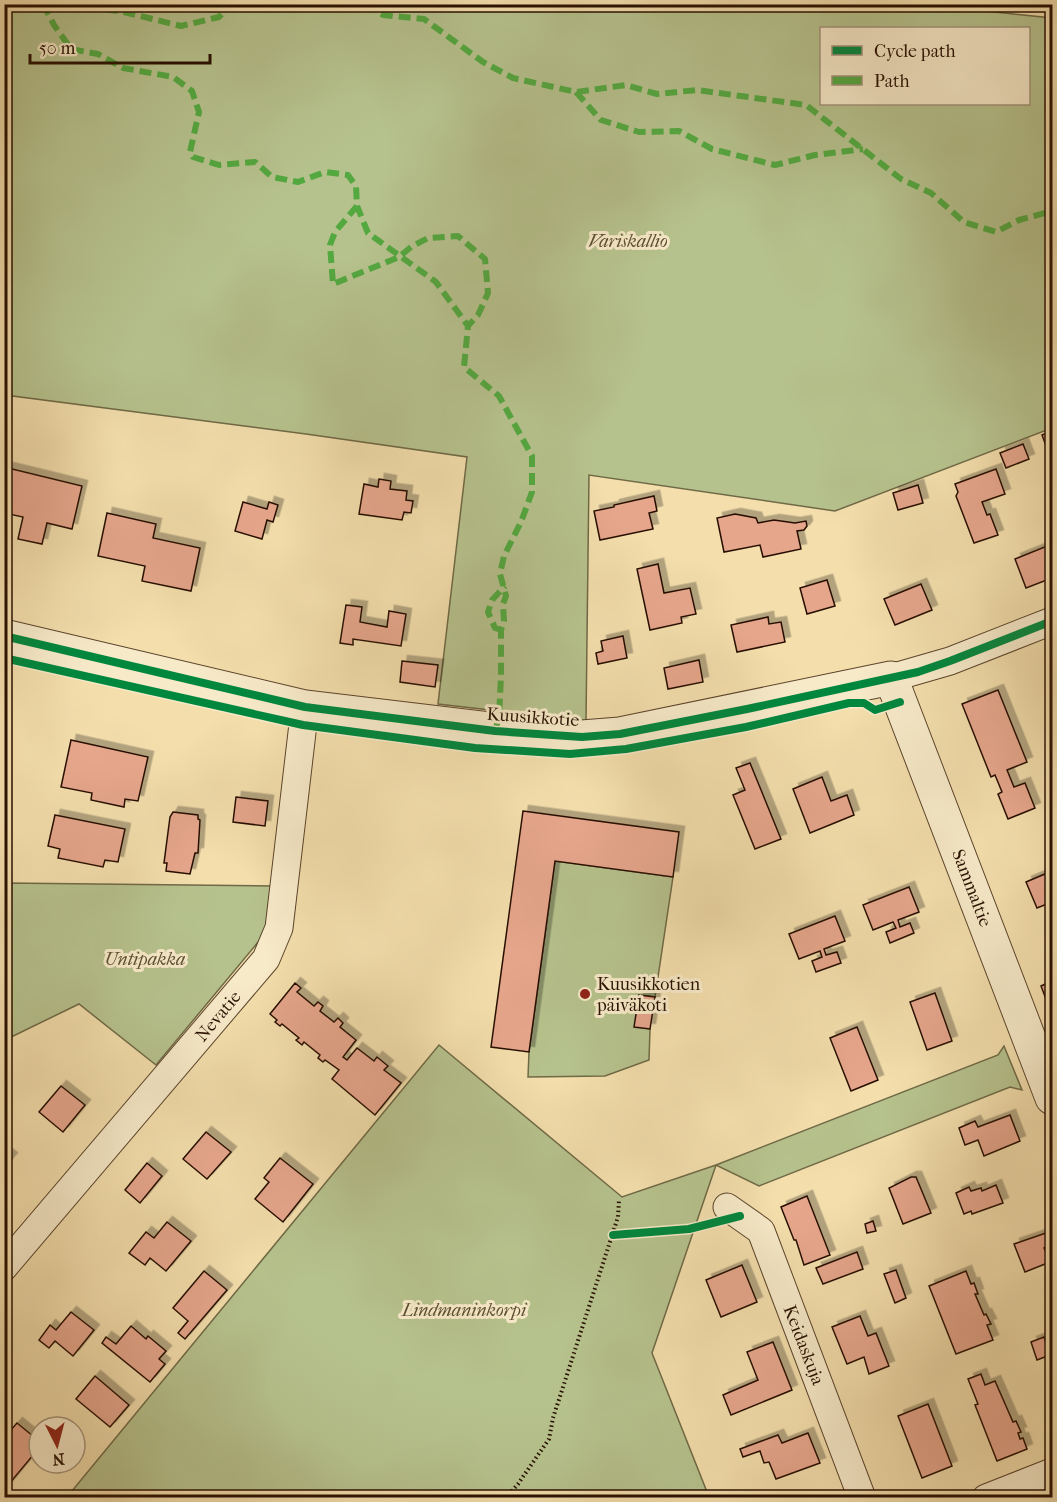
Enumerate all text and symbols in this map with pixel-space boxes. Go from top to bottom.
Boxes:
scale bar [30,27,210,65]
legend [820,27,1030,105]
text: 50 m [39,38,76,59]
text: Cycle path [874,41,955,62]
text: Path [874,71,910,92]
park label: Variskallio [588,231,668,252]
street label: Kuusikkotie [486,704,580,731]
street label: Sammaltie [947,846,996,930]
park label: Untipakka [105,949,185,970]
place label: Kuusikkotien päiväkoti [596,974,701,1016]
street label: Nevatie [191,987,246,1046]
marker: Kuusikkotien päiväkoti [578,987,592,1001]
park label: Lindmaninkorpi [400,1300,528,1321]
street label: Keidaskuja [779,1302,829,1389]
north arrow [27,1415,87,1475]
text: N [51,1449,66,1470]

